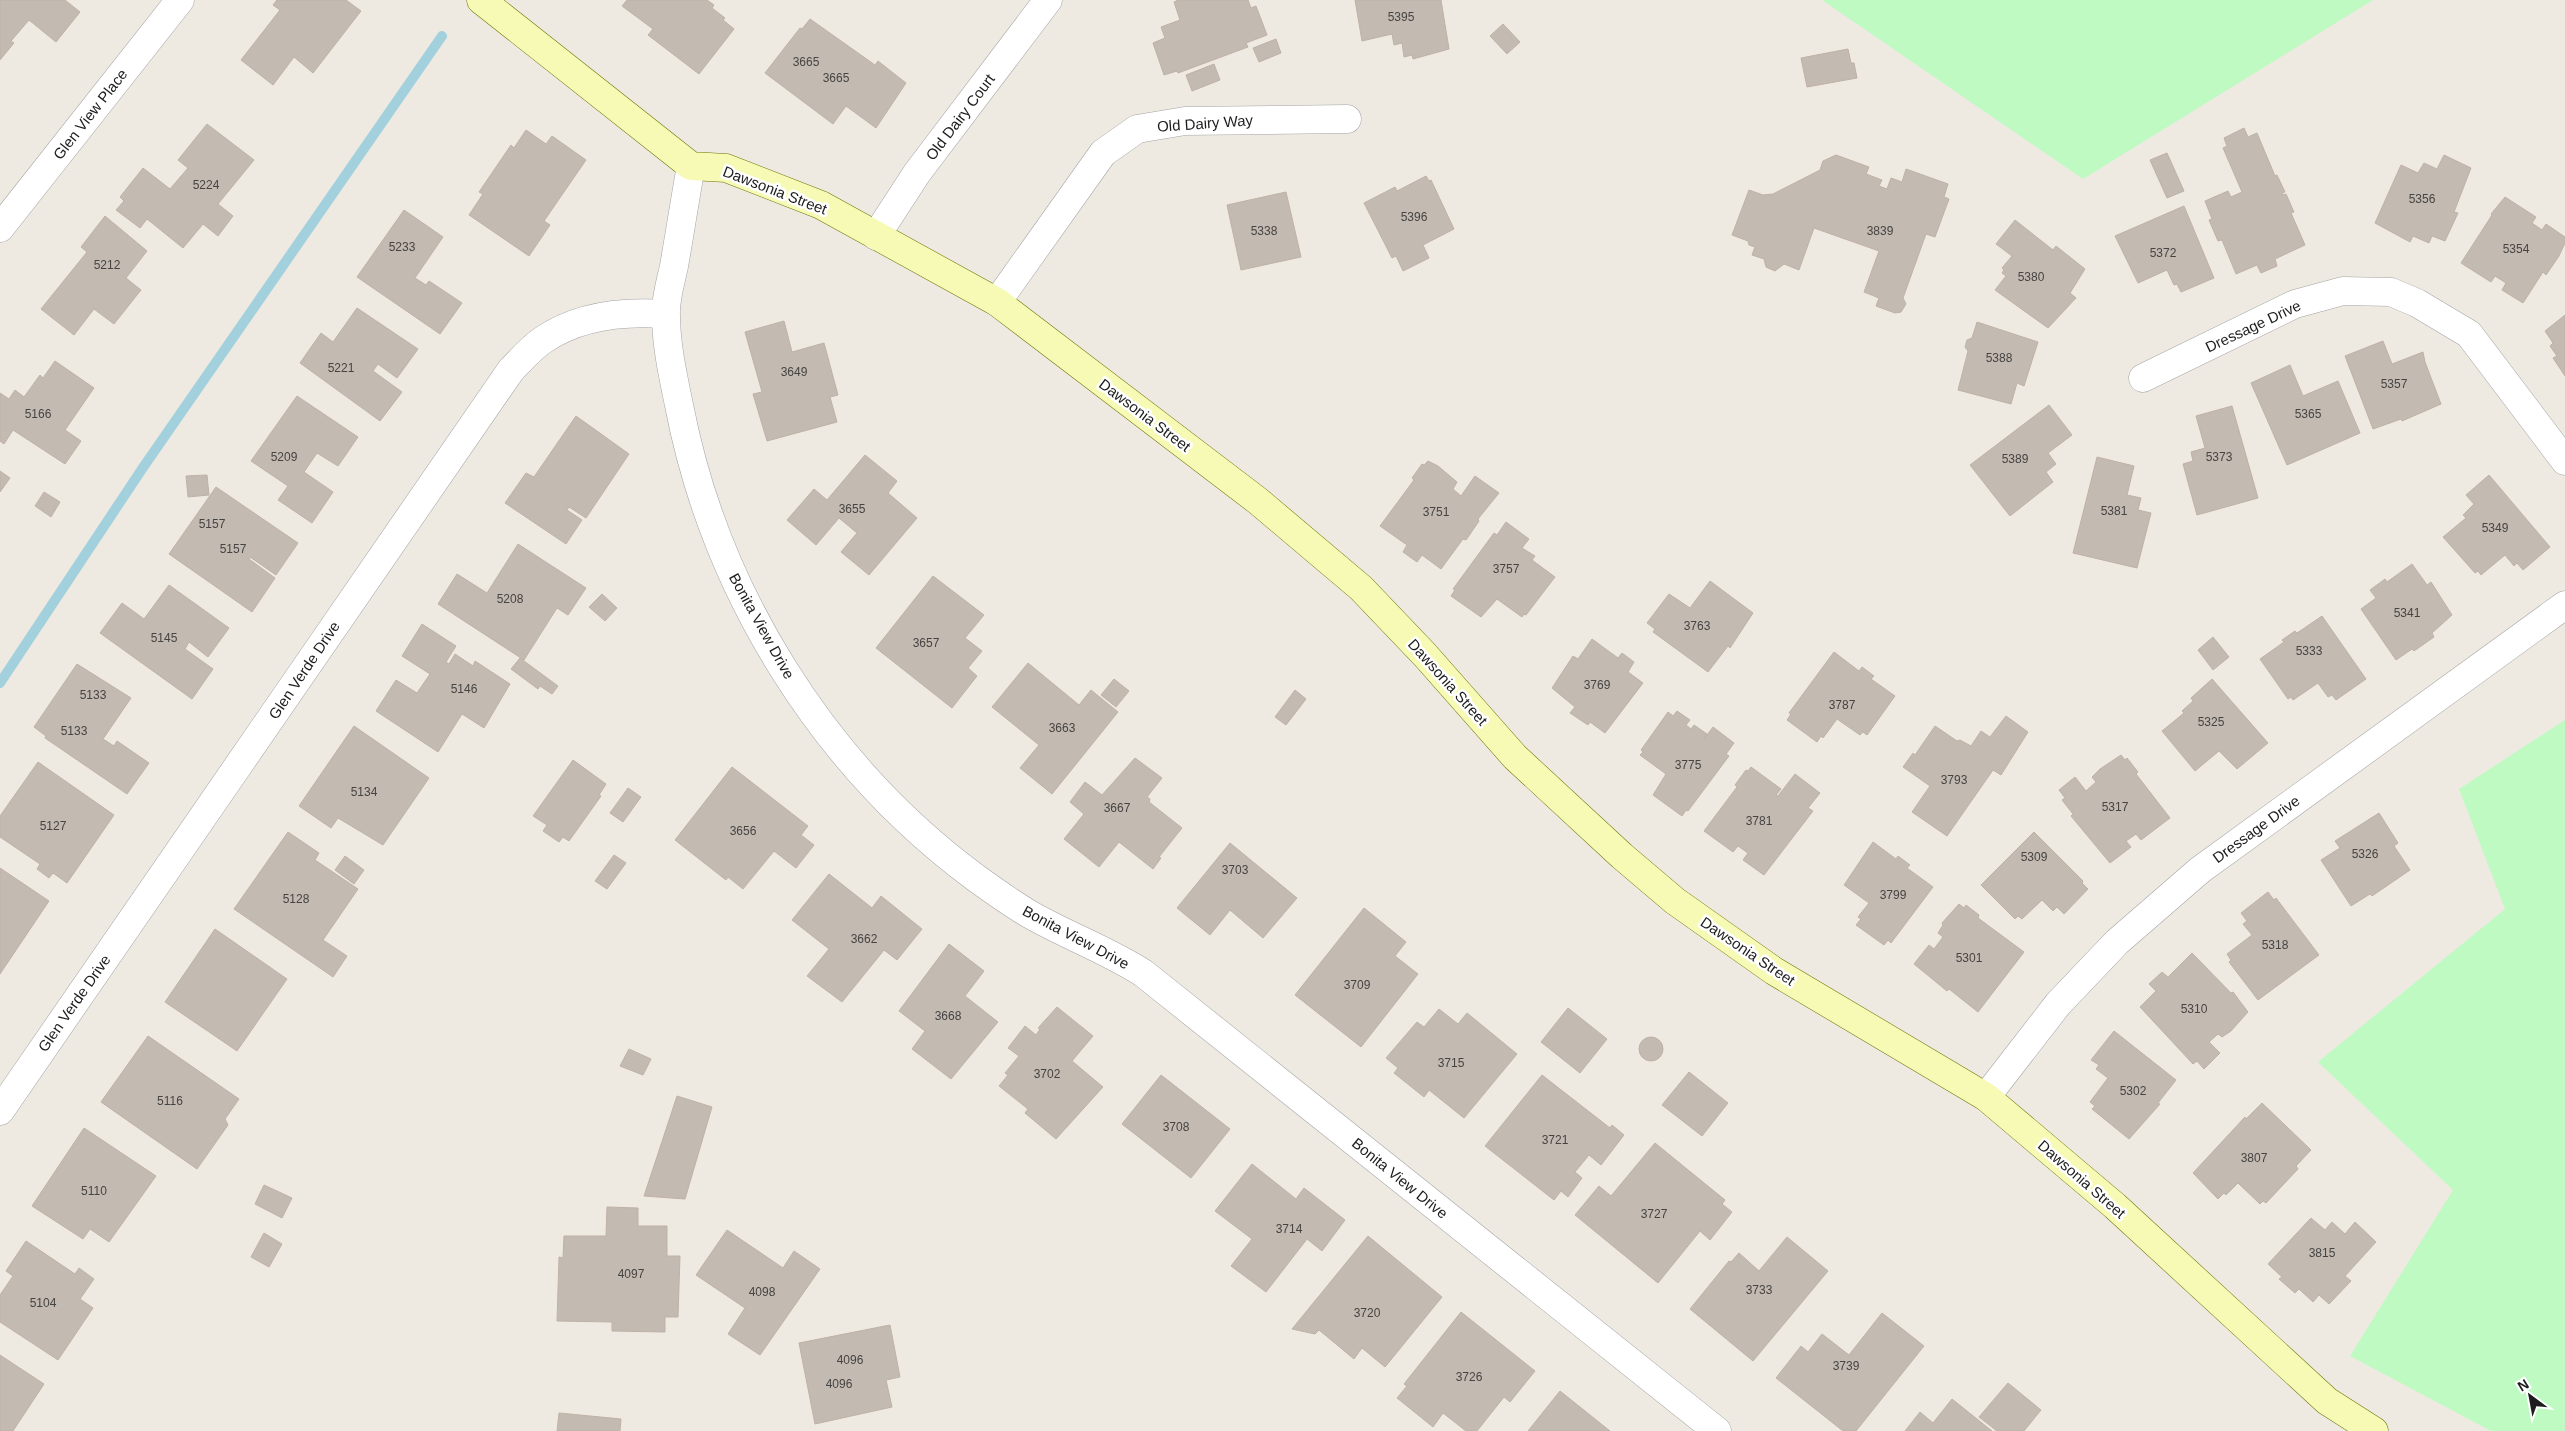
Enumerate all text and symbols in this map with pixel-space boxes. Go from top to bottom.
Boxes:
house number: 5395 [1388,10,1415,24]
house number: 3665 [793,55,820,69]
street label: Glen View Place [50,66,130,162]
street label: Old Dairy Court [922,70,998,163]
house number: 3665 [823,71,850,85]
street label: Old Dairy Way [1156,111,1254,135]
street label: Dawsonia Street [721,162,830,218]
house number: 5224 [193,178,220,192]
house number: 5356 [2409,192,2436,206]
house number: 5396 [1401,210,1428,224]
house number: 5338 [1251,224,1278,238]
house number: 3839 [1867,224,1894,238]
house number: 5233 [389,240,416,254]
house number: 5354 [2503,242,2530,256]
house number: 5372 [2150,246,2177,260]
house number: 5212 [94,258,121,272]
house number: 5380 [2018,270,2045,284]
street label: Dressage Drive [2203,296,2303,356]
house number: 5388 [1986,351,2013,365]
house number: 5221 [328,361,355,375]
house number: 3649 [781,365,808,379]
street label: Dawsonia Street [1096,375,1195,455]
house number: 5357 [2381,377,2408,391]
house number: 5166 [25,407,52,421]
house number: 5365 [2295,407,2322,421]
house number: 5209 [271,450,298,464]
house number: 5373 [2206,450,2233,464]
house number: 5389 [2002,452,2029,466]
house number: 3655 [839,502,866,516]
house number: 5381 [2101,504,2128,518]
house number: 3751 [1423,505,1450,519]
house number: 5157 [199,517,226,531]
house number: 5349 [2482,521,2509,535]
house number: 5157 [220,542,247,556]
house number: 3757 [1493,562,1520,576]
street label: Bonita View Drive [726,570,798,682]
house number: 5208 [497,592,524,606]
house number: 5341 [2394,606,2421,620]
street label: Glen Verde Drive [265,618,343,722]
house number: 3763 [1684,619,1711,633]
house number: 5145 [151,631,178,645]
street label: Dawsonia Street [1405,635,1492,729]
house number: 3657 [913,636,940,650]
house number: 5333 [2296,644,2323,658]
house number: 3769 [1584,678,1611,692]
house number: 5146 [451,682,478,696]
house number: 5133 [80,688,107,702]
house number: 3787 [1829,698,1856,712]
house number: 5325 [2198,715,2225,729]
house number: 3663 [1049,721,1076,735]
house number: 5133 [61,724,88,738]
house number: 3775 [1675,758,1702,772]
house number: 3793 [1941,773,1968,787]
house number: 5134 [351,785,378,799]
street label: Dressage Drive [2209,792,2303,866]
house number: 5317 [2102,800,2129,814]
house number: 3667 [1104,801,1131,815]
house number: 3781 [1746,814,1773,828]
house number: 5127 [40,819,67,833]
house number: 3656 [730,824,757,838]
house number: 5326 [2352,847,2379,861]
house number: 5309 [2021,850,2048,864]
house number: 3703 [1222,863,1249,877]
house number: 3799 [1880,888,1907,902]
house number: 5128 [283,892,310,906]
street label: Bonita View Drive [1020,902,1132,972]
street label: Dawsonia Street [1698,913,1799,989]
house number: 3662 [851,932,878,946]
house number: 5318 [2262,938,2289,952]
street label: Glen Verde Drive [34,951,114,1055]
house number: 5301 [1956,951,1983,965]
house number: 3709 [1344,978,1371,992]
house number: 5310 [2181,1002,2208,1016]
house number: 3668 [935,1009,962,1023]
house number: 3715 [1438,1056,1465,1070]
house number: 3702 [1034,1067,1061,1081]
house number: 5302 [2120,1084,2147,1098]
house number: 5116 [157,1094,183,1108]
house number: 3708 [1163,1120,1190,1134]
house number: 3721 [1542,1133,1569,1147]
street label: Bonita View Drive [1349,1134,1451,1222]
street label: Dawsonia Street [2035,1136,2130,1222]
house number: 3807 [2241,1151,2268,1165]
house number: 5110 [81,1184,107,1198]
house number: 3727 [1641,1207,1668,1221]
house number: 3714 [1276,1222,1303,1236]
house number: 3815 [2309,1246,2336,1260]
house number: 4097 [618,1267,645,1281]
house number: 3733 [1746,1283,1773,1297]
house number: 4098 [749,1285,776,1299]
house number: 5104 [30,1296,57,1310]
house number: 3720 [1354,1306,1381,1320]
house number: 4096 [837,1353,864,1367]
house number: 3739 [1833,1359,1860,1373]
house number: 3726 [1456,1370,1483,1384]
north arrow [2505,1371,2555,1421]
text: N [2515,1376,2532,1394]
house number: 4096 [826,1377,853,1391]

